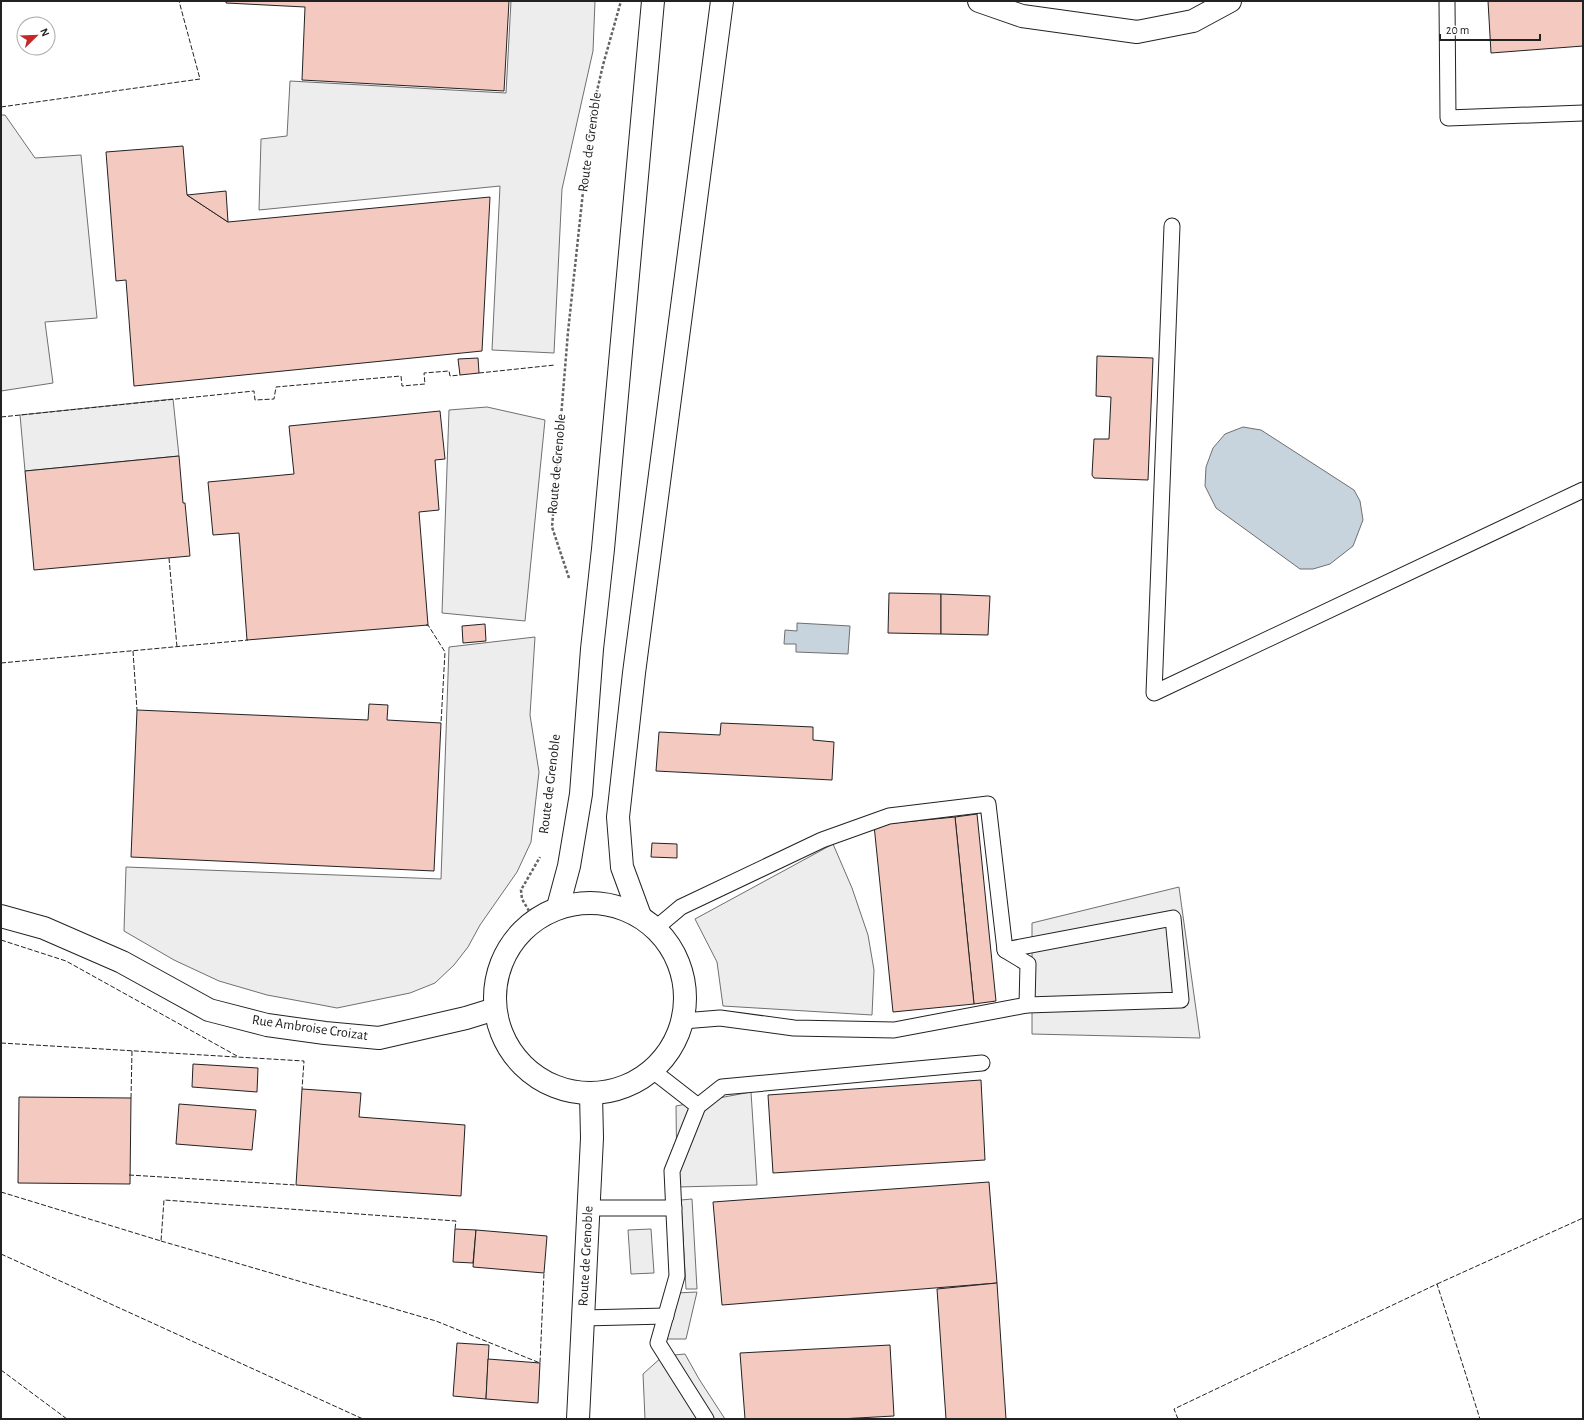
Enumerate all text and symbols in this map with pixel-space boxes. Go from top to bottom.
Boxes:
north arrow [16,16,56,56]
scale bar [1440,16,1540,42]
text: 20 m [1446,24,1469,36]
text: N [38,27,51,38]
street label: Route de Grenoble [576,91,604,193]
street label: Route de Grenoble [546,413,568,515]
street label: Route de Grenoble [537,733,563,835]
street label: Rue Ambroise Croizat [251,1013,369,1043]
street label: Route de Grenoble [576,1205,596,1307]

